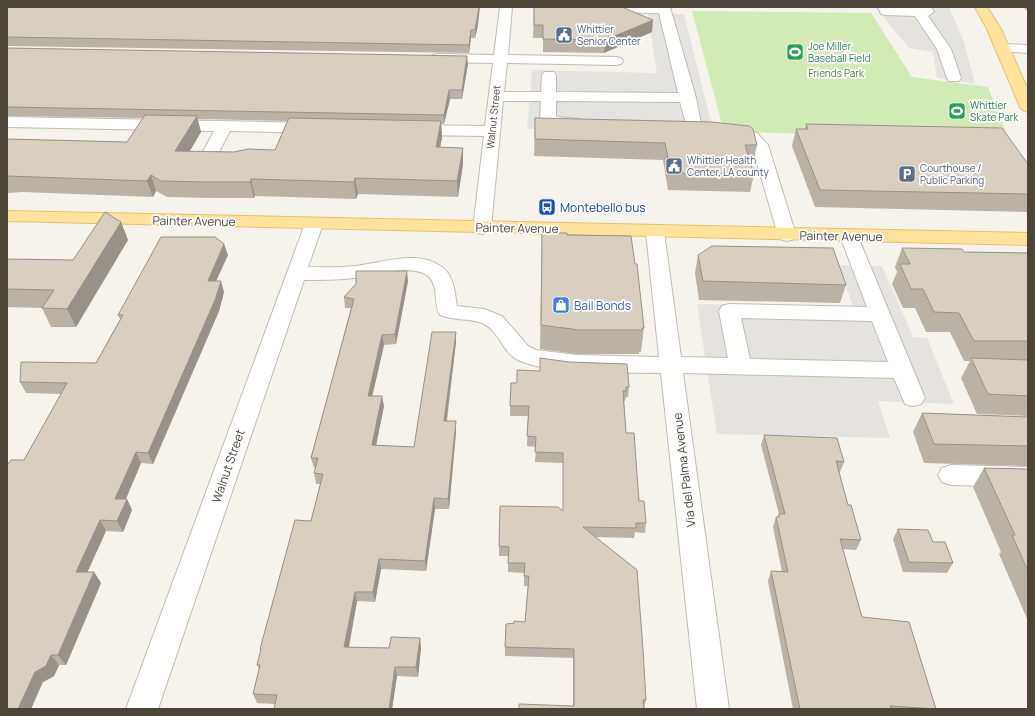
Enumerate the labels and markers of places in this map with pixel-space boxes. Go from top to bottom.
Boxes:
place label: Whittier Senior Center [577,22,641,48]
public building icon: Whittier Senior Center [554,25,574,45]
place label: Joe Miller Baseball Field [808,39,870,65]
sports icon: Joe Miller Baseball Field [785,42,805,62]
place label: Whittier Skate Park [970,98,1019,124]
sports icon: Whittier Skate Park [947,101,967,121]
place label: Whittier Health Center, LA county [687,153,769,179]
public building icon: Whittier Health Center, LA county [664,156,684,176]
place label: Courthouse / Public Parking [920,161,984,187]
parking icon: Courthouse / Public Parking [897,164,917,184]
bus stop icon: Montebello bus [537,197,557,217]
place label: Montebello bus [560,199,646,216]
shop icon: Bail Bonds [551,295,571,315]
place label: Bail Bonds [574,297,631,314]

